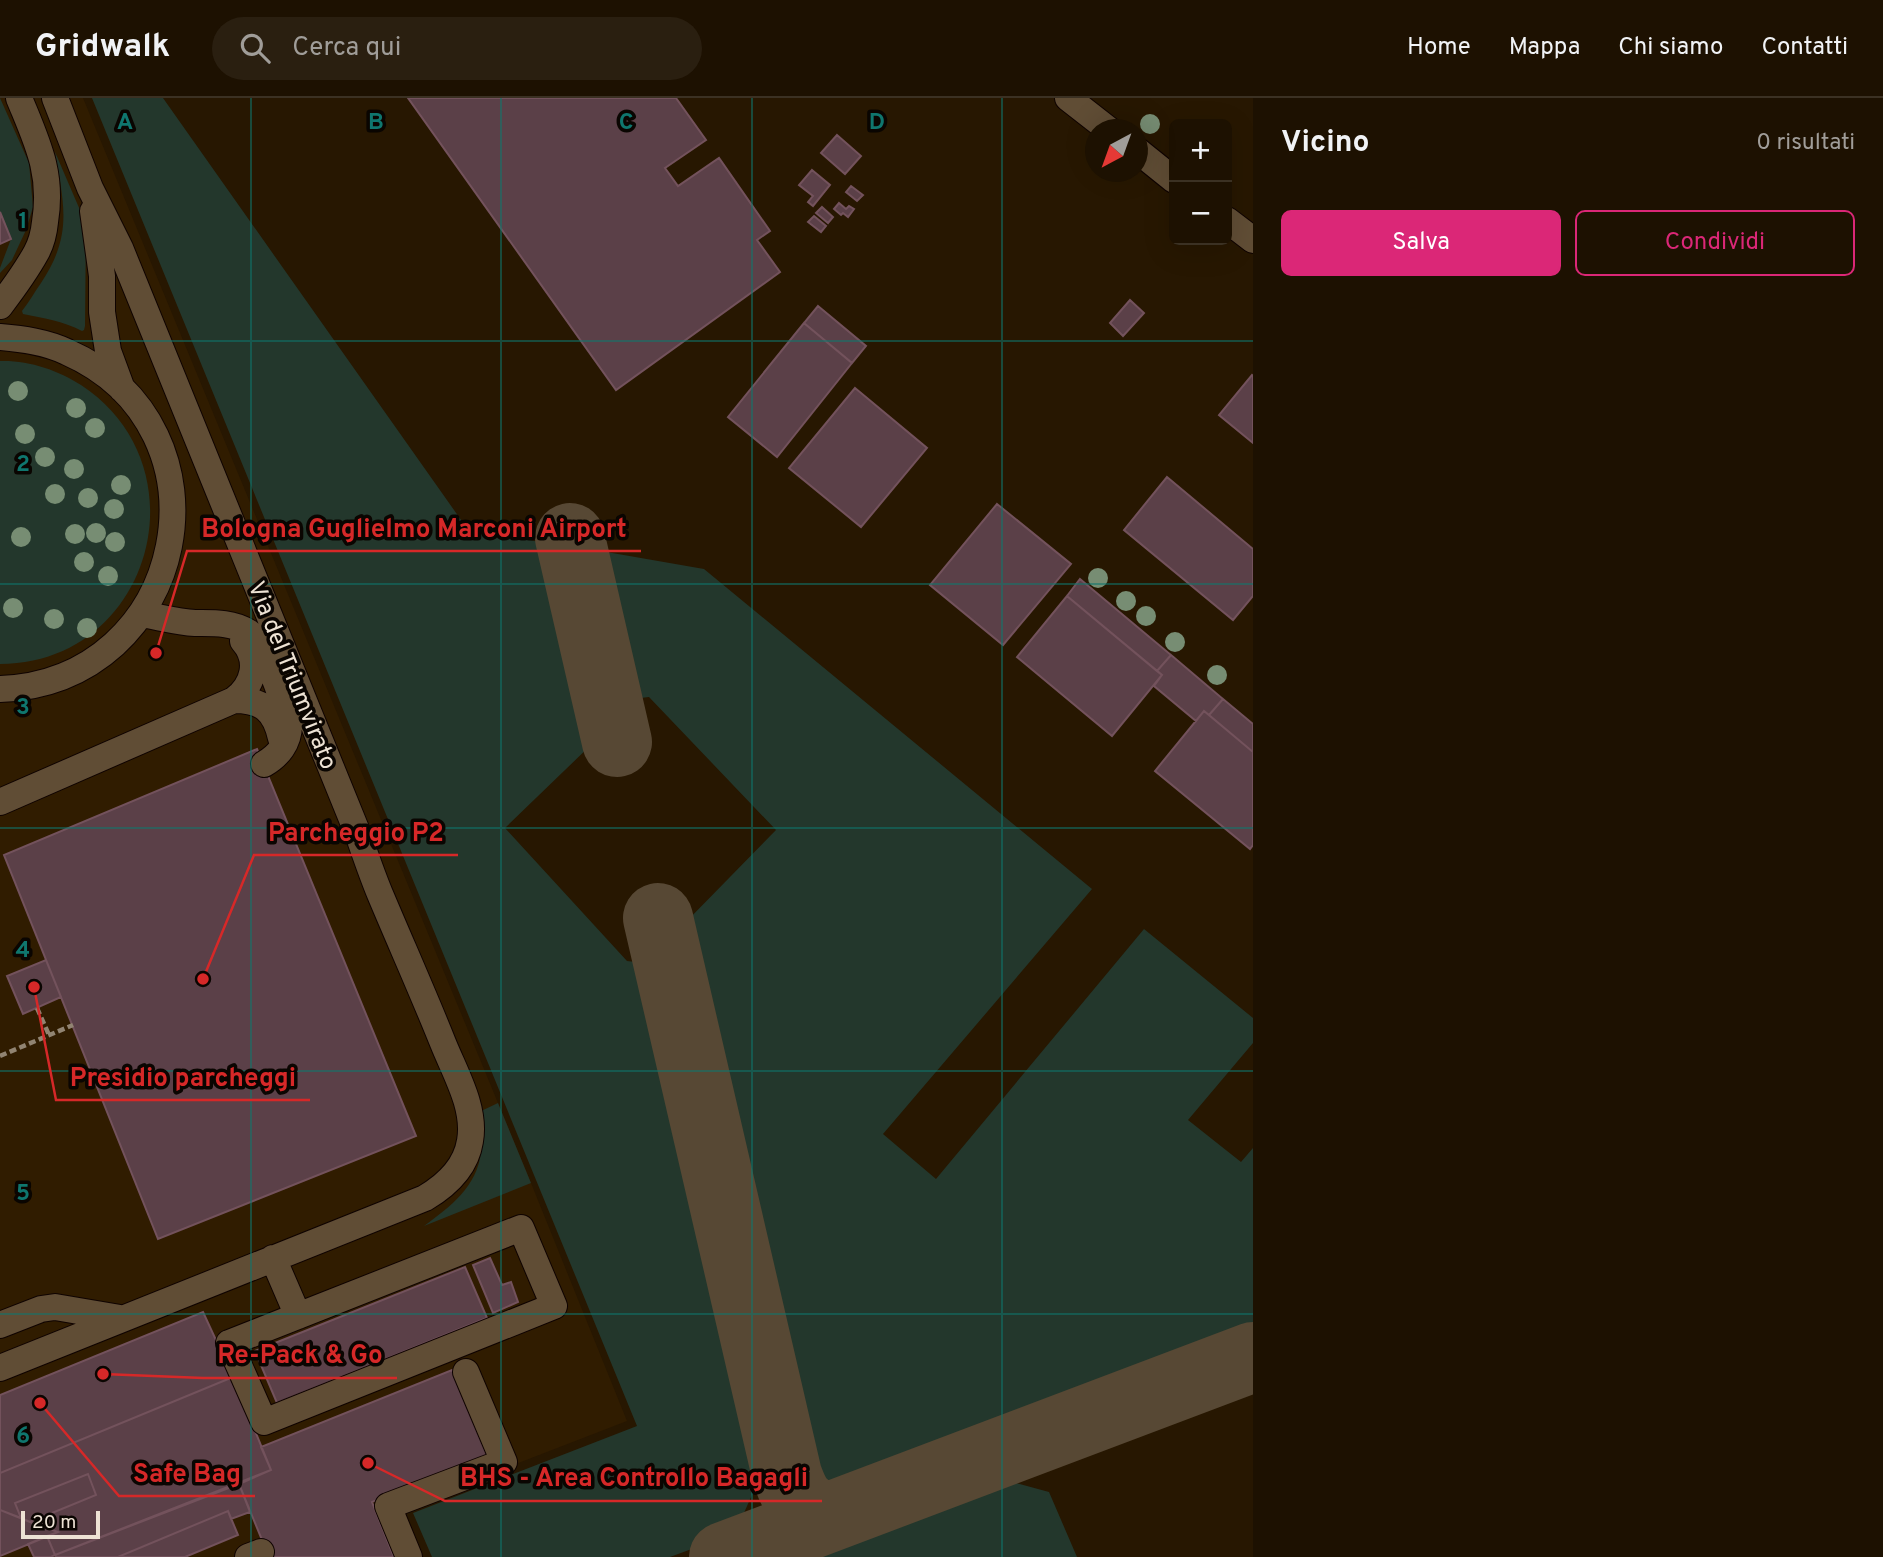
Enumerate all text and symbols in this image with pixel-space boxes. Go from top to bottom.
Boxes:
search box [212,17,702,80]
text: Gridwalk [35,27,170,69]
icon: search [236,29,274,67]
text: Cerca qui [292,32,401,65]
text: Home [1407,33,1471,63]
text: Mappa [1509,33,1580,63]
text: Chi siamo [1618,33,1723,63]
text: Contatti [1761,33,1848,63]
text: A [117,109,133,138]
text: B [368,109,384,138]
text: C [619,109,633,138]
text: D [869,109,885,138]
north arrow [1085,119,1148,182]
map controls [1169,119,1232,245]
button: + [1169,119,1232,182]
text: Vicino [1281,125,1370,162]
text: 0 risultati [1756,129,1855,158]
button: − [1169,182,1232,245]
text: 1 [18,208,28,237]
button: Salva [1281,210,1561,276]
button: Condividi [1575,210,1855,276]
text: 2 [16,451,30,480]
callout: Bologna Guglielmo Marconi Airport [187,504,641,551]
text: Bologna Guglielmo Marconi Airport [201,514,627,547]
street label: Via del Triumvirato [240,577,343,774]
text: 3 [16,694,30,723]
callout: Parcheggio P2 [254,808,458,855]
text: Parcheggio P2 [268,818,444,851]
text: 4 [16,937,30,966]
callout: Presidio parcheggi [56,1053,310,1100]
text: Presidio parcheggi [70,1063,296,1096]
text: 5 [16,1180,30,1209]
callout: Re-Pack & Go [203,1331,397,1378]
text: Re-Pack & Go [217,1340,383,1373]
text: 6 [16,1423,30,1452]
callout: Safe Bag [119,1449,255,1496]
callout: BHS - Area Controllo Bagagli [445,1454,822,1501]
text: Safe Bag [133,1459,241,1492]
text: BHS - Area Controllo Bagagli [460,1463,808,1496]
scale bar [21,1508,100,1540]
text: 20 m [32,1511,76,1535]

